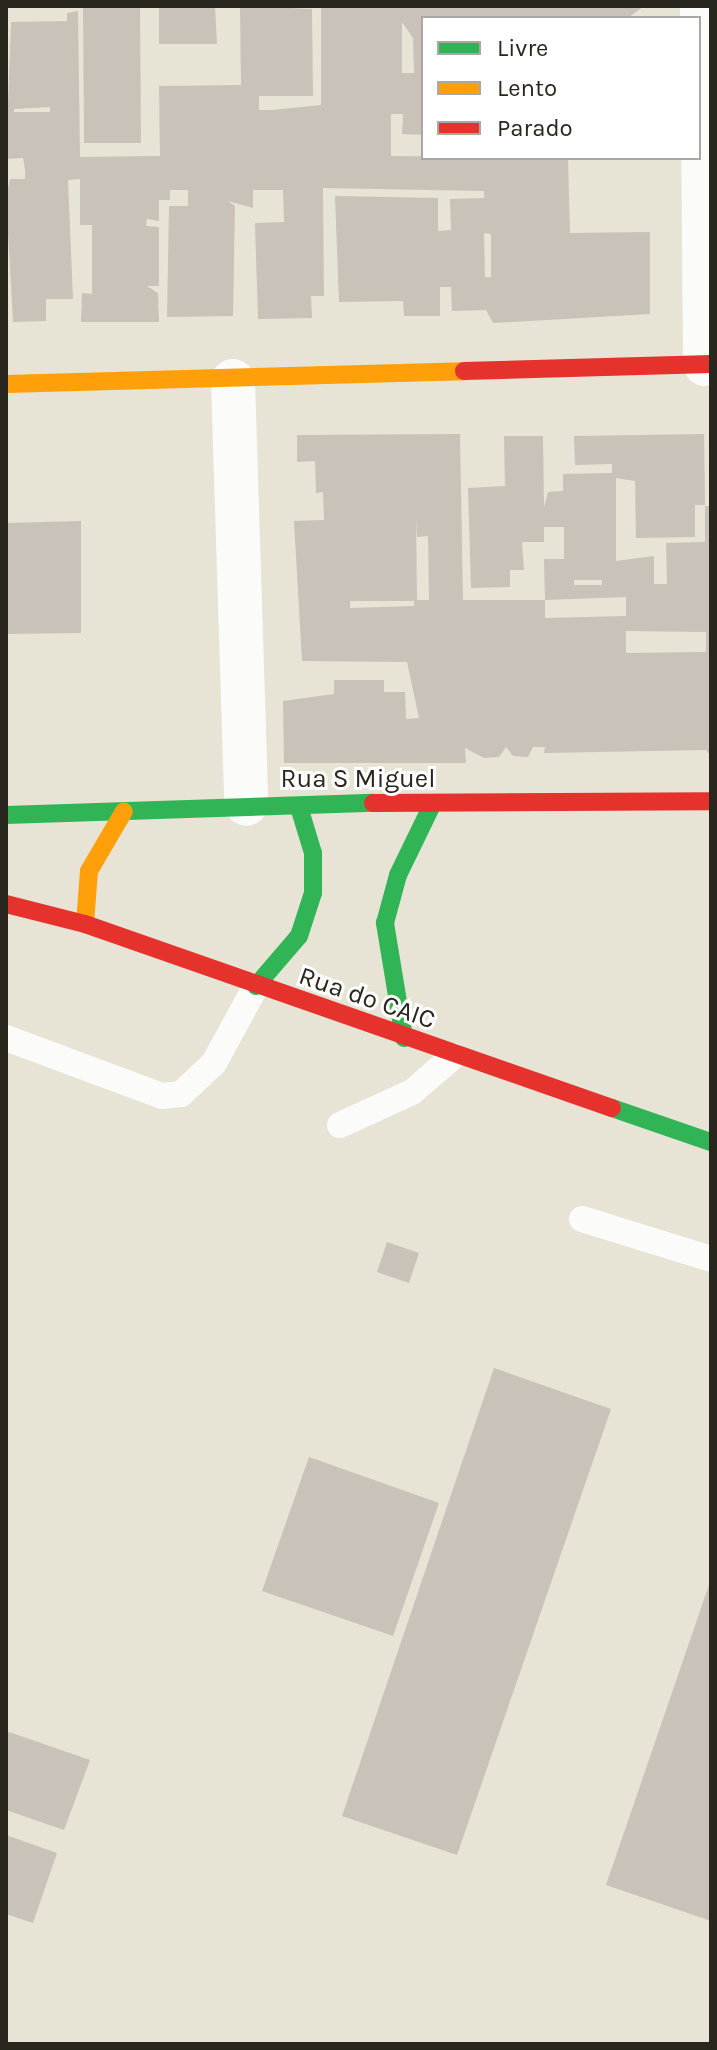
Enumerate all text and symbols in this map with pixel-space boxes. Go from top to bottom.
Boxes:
legend [421,16,701,160]
text: Livre [497,34,548,62]
text: Lento [497,74,557,102]
text: Parado [497,114,573,142]
street label: Rua S Miguel [281,763,435,795]
street label: Rua do CAIC [295,960,439,1036]

